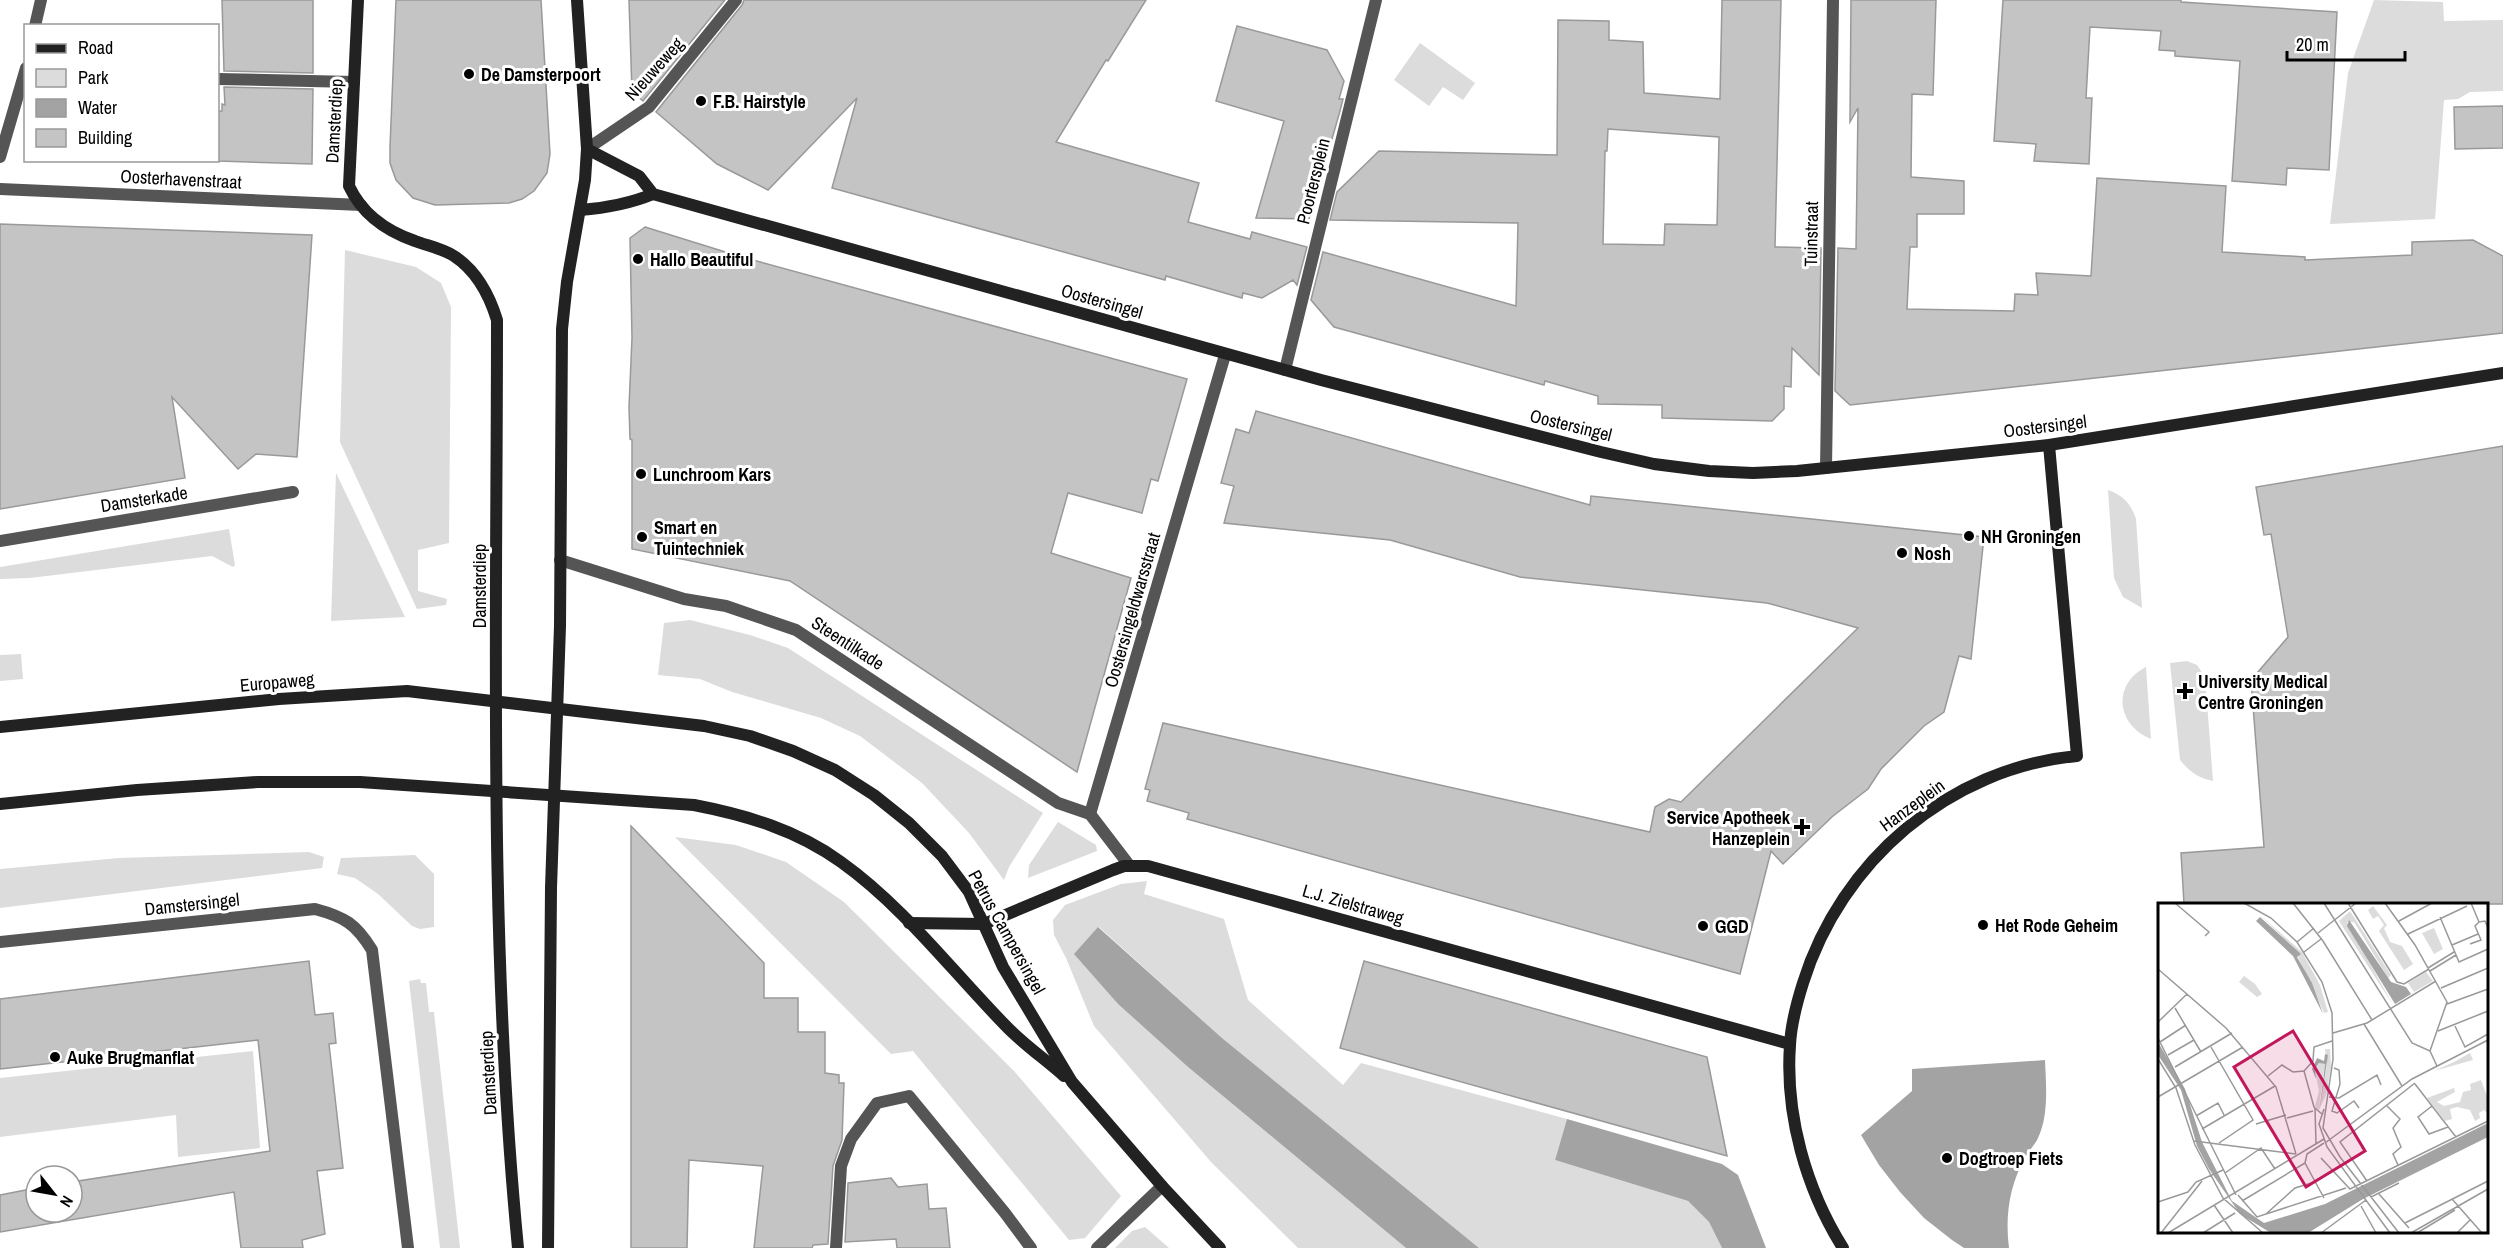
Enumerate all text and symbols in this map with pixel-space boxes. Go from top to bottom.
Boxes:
legend [24,24,219,162]
scale bar [2287,24,2406,62]
street label: Nieuweweg [619,31,690,106]
text: 20 m [2296,32,2329,57]
text: Road [78,35,113,60]
place label: De Damsterpoort [481,62,601,87]
text: Park [78,65,109,90]
marker: De Damsterpoort [462,67,476,81]
street label: Damsterdiep [319,78,349,164]
place label: F.B. Hairstyle [713,89,806,114]
marker: F.B. Hairstyle [694,94,708,108]
text: Water [78,95,117,120]
text: Building [78,125,133,150]
street label: Poortersplein [1290,135,1336,227]
street label: Oosterhavenstraat [120,163,242,195]
street label: Tuinstraat [1798,201,1824,267]
place label: Hallo Beautiful [650,247,753,272]
marker: Hallo Beautiful [631,252,645,266]
street label: Oostersingel [1058,277,1146,325]
street label: Oostersingel [1527,403,1615,447]
street label: Oostersingel [2002,408,2088,444]
place label: Lunchroom Kars [653,462,771,487]
marker: Lunchroom Kars [634,467,648,481]
street label: Damsterkade [99,480,189,518]
place label: Smart en Tuintechniek [654,515,745,561]
place label: NH Groningen [1981,524,2081,549]
marker: NH Groningen [1962,529,1976,543]
marker: Smart en Tuintechniek [635,530,649,544]
street label: Oostersingeldwarsstraat [1098,530,1166,690]
place label: Nosh [1914,541,1951,566]
street label: Damsterdiep [467,544,492,628]
marker: Nosh [1895,546,1909,560]
street label: Steentilkade [807,610,889,676]
street label: Europaweg [239,666,316,698]
place label: University Medical Centre Groningen [2198,669,2328,715]
marker: University Medical Centre Groningen [2176,682,2194,700]
street label: Hanzeplein [1874,773,1950,837]
place label: Service Apotheek Hanzeplein [1667,805,1791,851]
marker: Service Apotheek Hanzeplein [1795,820,1809,834]
street label: Petrus Campersingel [962,865,1052,999]
street label: L.J. Zielstraweg [1299,878,1407,931]
street label: Damstersingel [143,887,241,921]
inset map [2158,903,2488,1233]
place label: Het Rode Geheim [1995,913,2118,938]
place label: GGD [1715,914,1749,939]
marker: Het Rode Geheim [1976,918,1990,932]
marker: GGD [1696,919,1710,933]
street label: Damsterdiep [473,1030,503,1116]
place label: Auke Brugmanflat [67,1045,194,1070]
marker: Auke Brugmanflat [48,1050,62,1064]
place label: Dogtroep Fiets [1959,1146,2063,1171]
marker: Dogtroep Fiets [1940,1151,1954,1165]
north arrow [24,1164,84,1224]
text: N [55,1192,79,1211]

